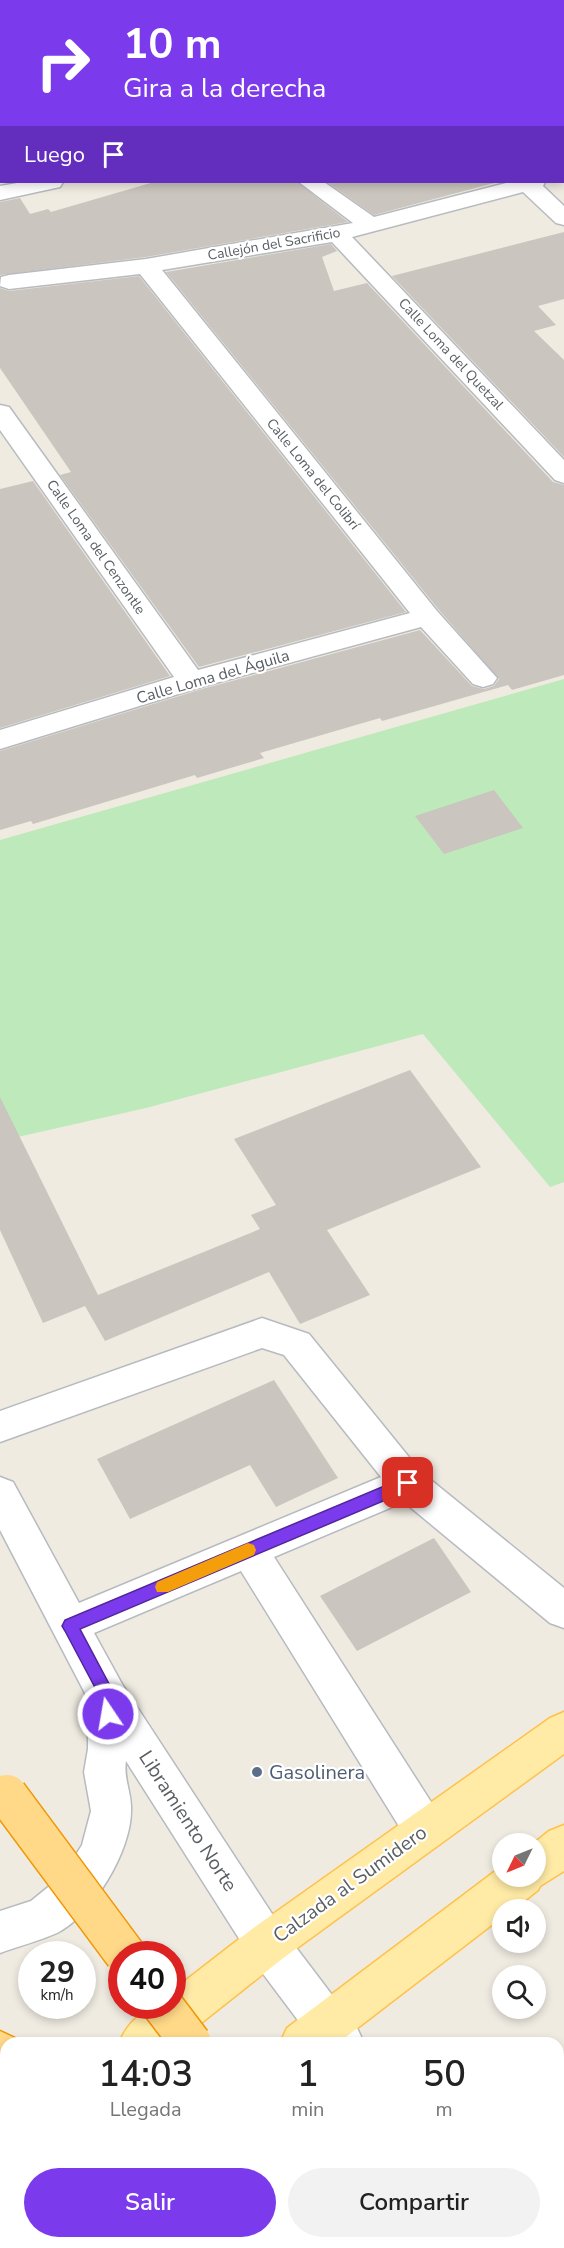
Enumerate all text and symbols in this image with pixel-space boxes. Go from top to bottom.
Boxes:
text: 10 m [123,16,222,73]
icon: right [24,24,102,102]
text: Gira a la derecha [123,70,326,107]
icon: arrive [97,138,130,171]
text: Luego [24,140,85,170]
street label: Callejón del Sacrificio [206,223,342,265]
street label: Calle Loma del Quetzal [394,294,508,415]
street label: Calle Loma del Colibrí [262,414,364,534]
street label: Calle Loma del Cenzontle [42,476,150,618]
street label: Calle Loma del Águila [134,645,292,709]
pin [382,1457,433,1508]
icon: arrive [391,1466,424,1499]
position arrow [76,1682,140,1746]
street label: Libramiento Norte [132,1745,244,1897]
place label: Gasolinera [269,1759,365,1786]
marker: Gasolinera [250,1765,264,1779]
street label: Calzada al Sumidero [268,1819,432,1949]
north arrow [492,1833,546,1887]
map controls [492,1833,546,2019]
button: sound [492,1899,546,1953]
speed limit sign: 40 [108,1941,186,2019]
text: 29 [39,1952,75,1993]
button: search [492,1965,546,2019]
text: km/h [40,1985,74,2005]
text: 14:03 [98,2050,193,2099]
text: 1 [297,2050,319,2099]
text: 50 [423,2050,466,2099]
text: Llegada [110,2096,182,2123]
text: min [291,2096,324,2123]
text: m [436,2096,453,2123]
button: Salir [24,2168,276,2237]
button: Compartir [288,2168,540,2237]

